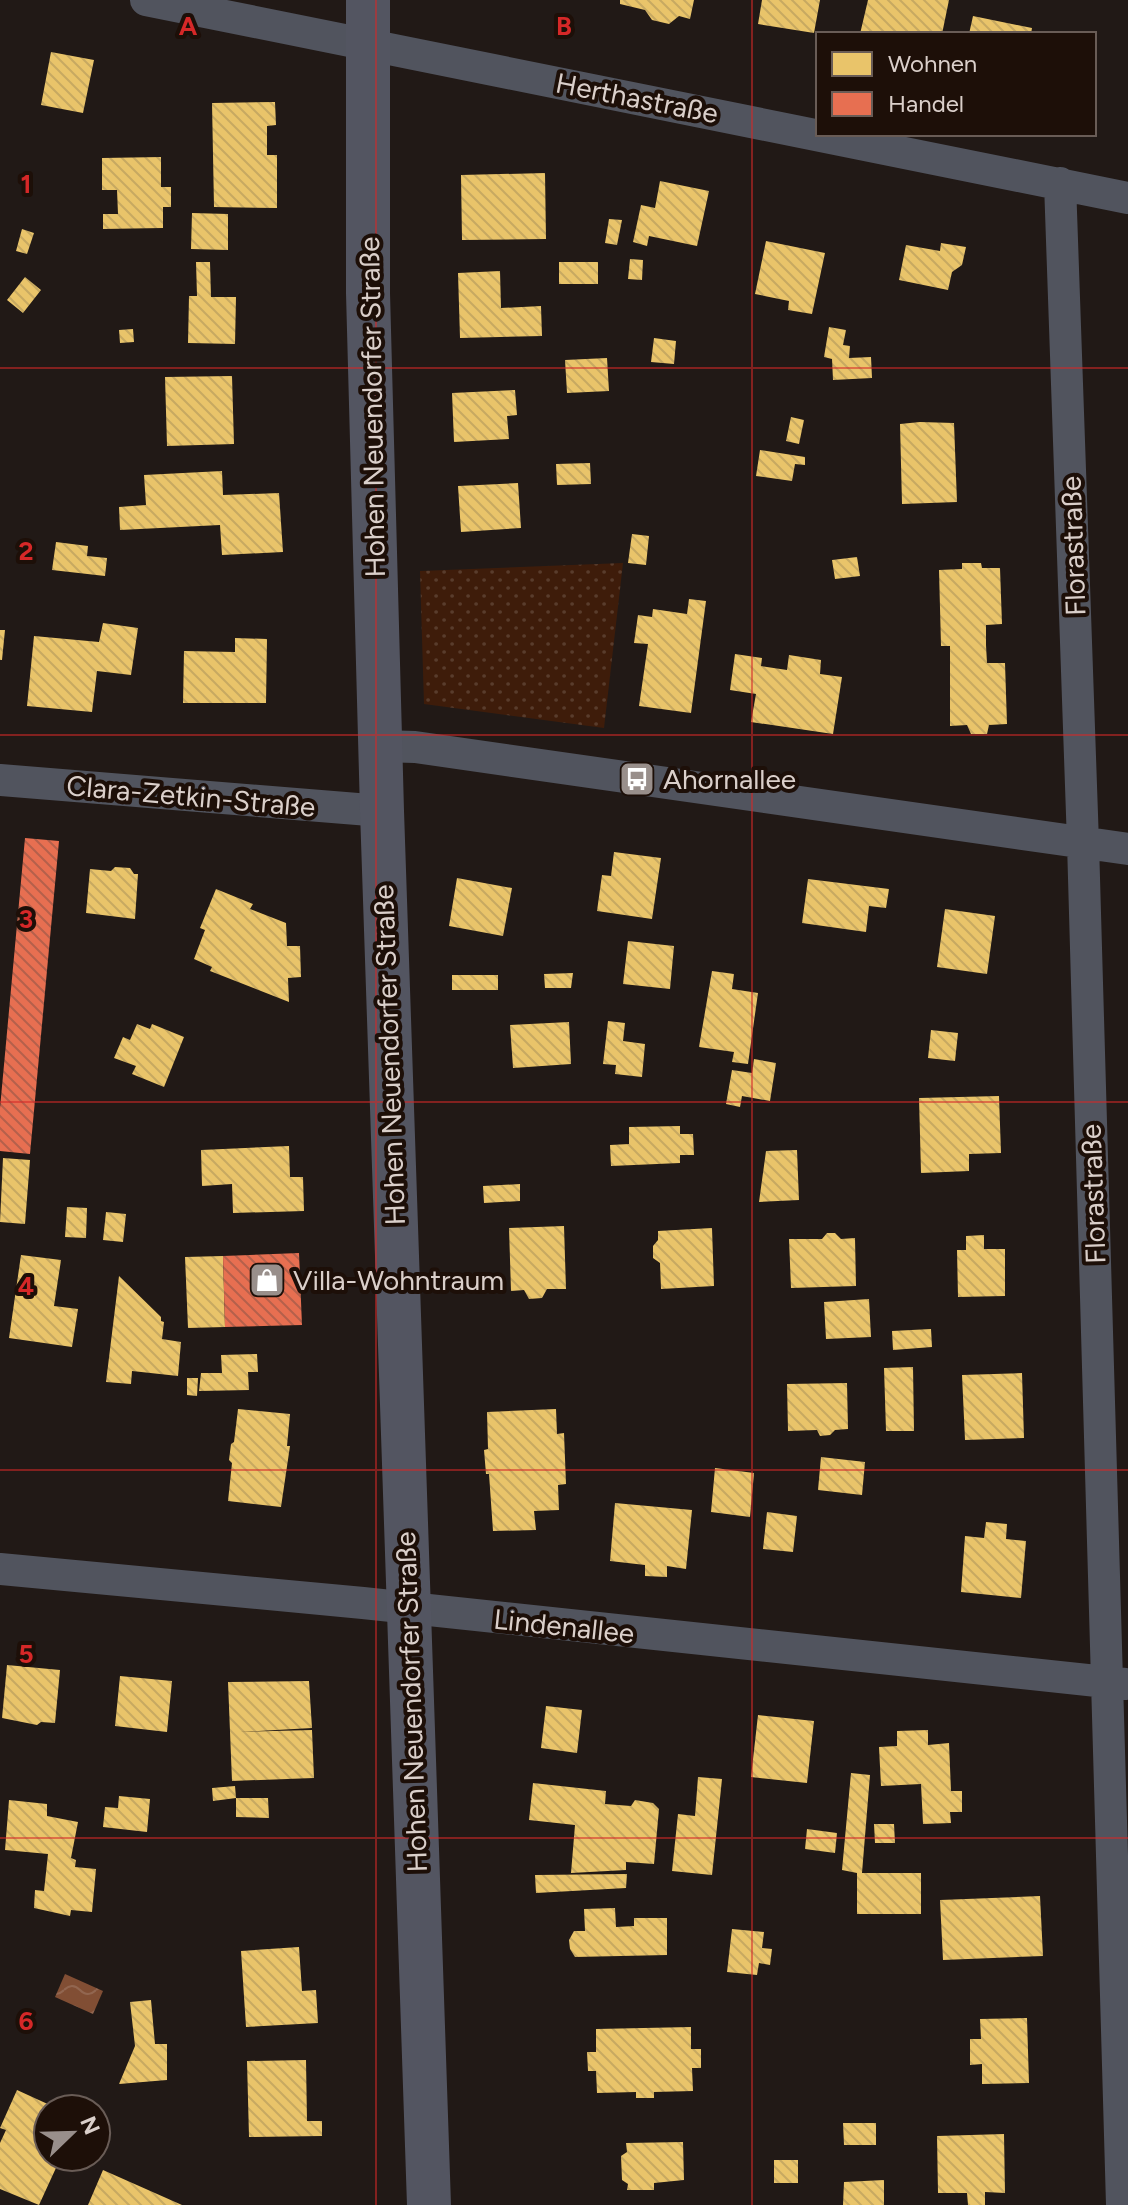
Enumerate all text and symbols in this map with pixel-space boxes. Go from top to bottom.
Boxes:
text: A [179,10,198,42]
text: B [556,10,572,42]
legend [816,32,1096,136]
text: Wohnen [888,49,977,78]
street label: Herthastraße [553,66,721,130]
text: Handel [888,89,964,118]
text: 1 [21,168,31,200]
street label: Hohen Neuendorfer Straße [352,236,392,578]
street label: Florastraße [1054,476,1092,616]
text: 2 [18,535,34,567]
bus stop icon: Ahornallee [618,760,656,798]
place label: Ahornallee [663,762,796,796]
street label: Clara-Zetkin-Straße [65,768,317,824]
street label: Hohen Neuendorfer Straße [366,884,412,1226]
text: 3 [19,903,33,935]
street label: Florastraße [1074,1124,1112,1264]
shop icon: Villa-Wohntraum [248,1261,286,1299]
place label: Villa-Wohntraum [293,1263,504,1297]
text: 4 [18,1270,34,1302]
street label: Hohen Neuendorfer Straße [388,1531,434,1873]
street label: Lindenallee [492,1602,636,1650]
text: 5 [18,1638,34,1670]
text: 6 [18,2005,34,2037]
north arrow [32,2093,112,2173]
text: N [74,2112,106,2138]

